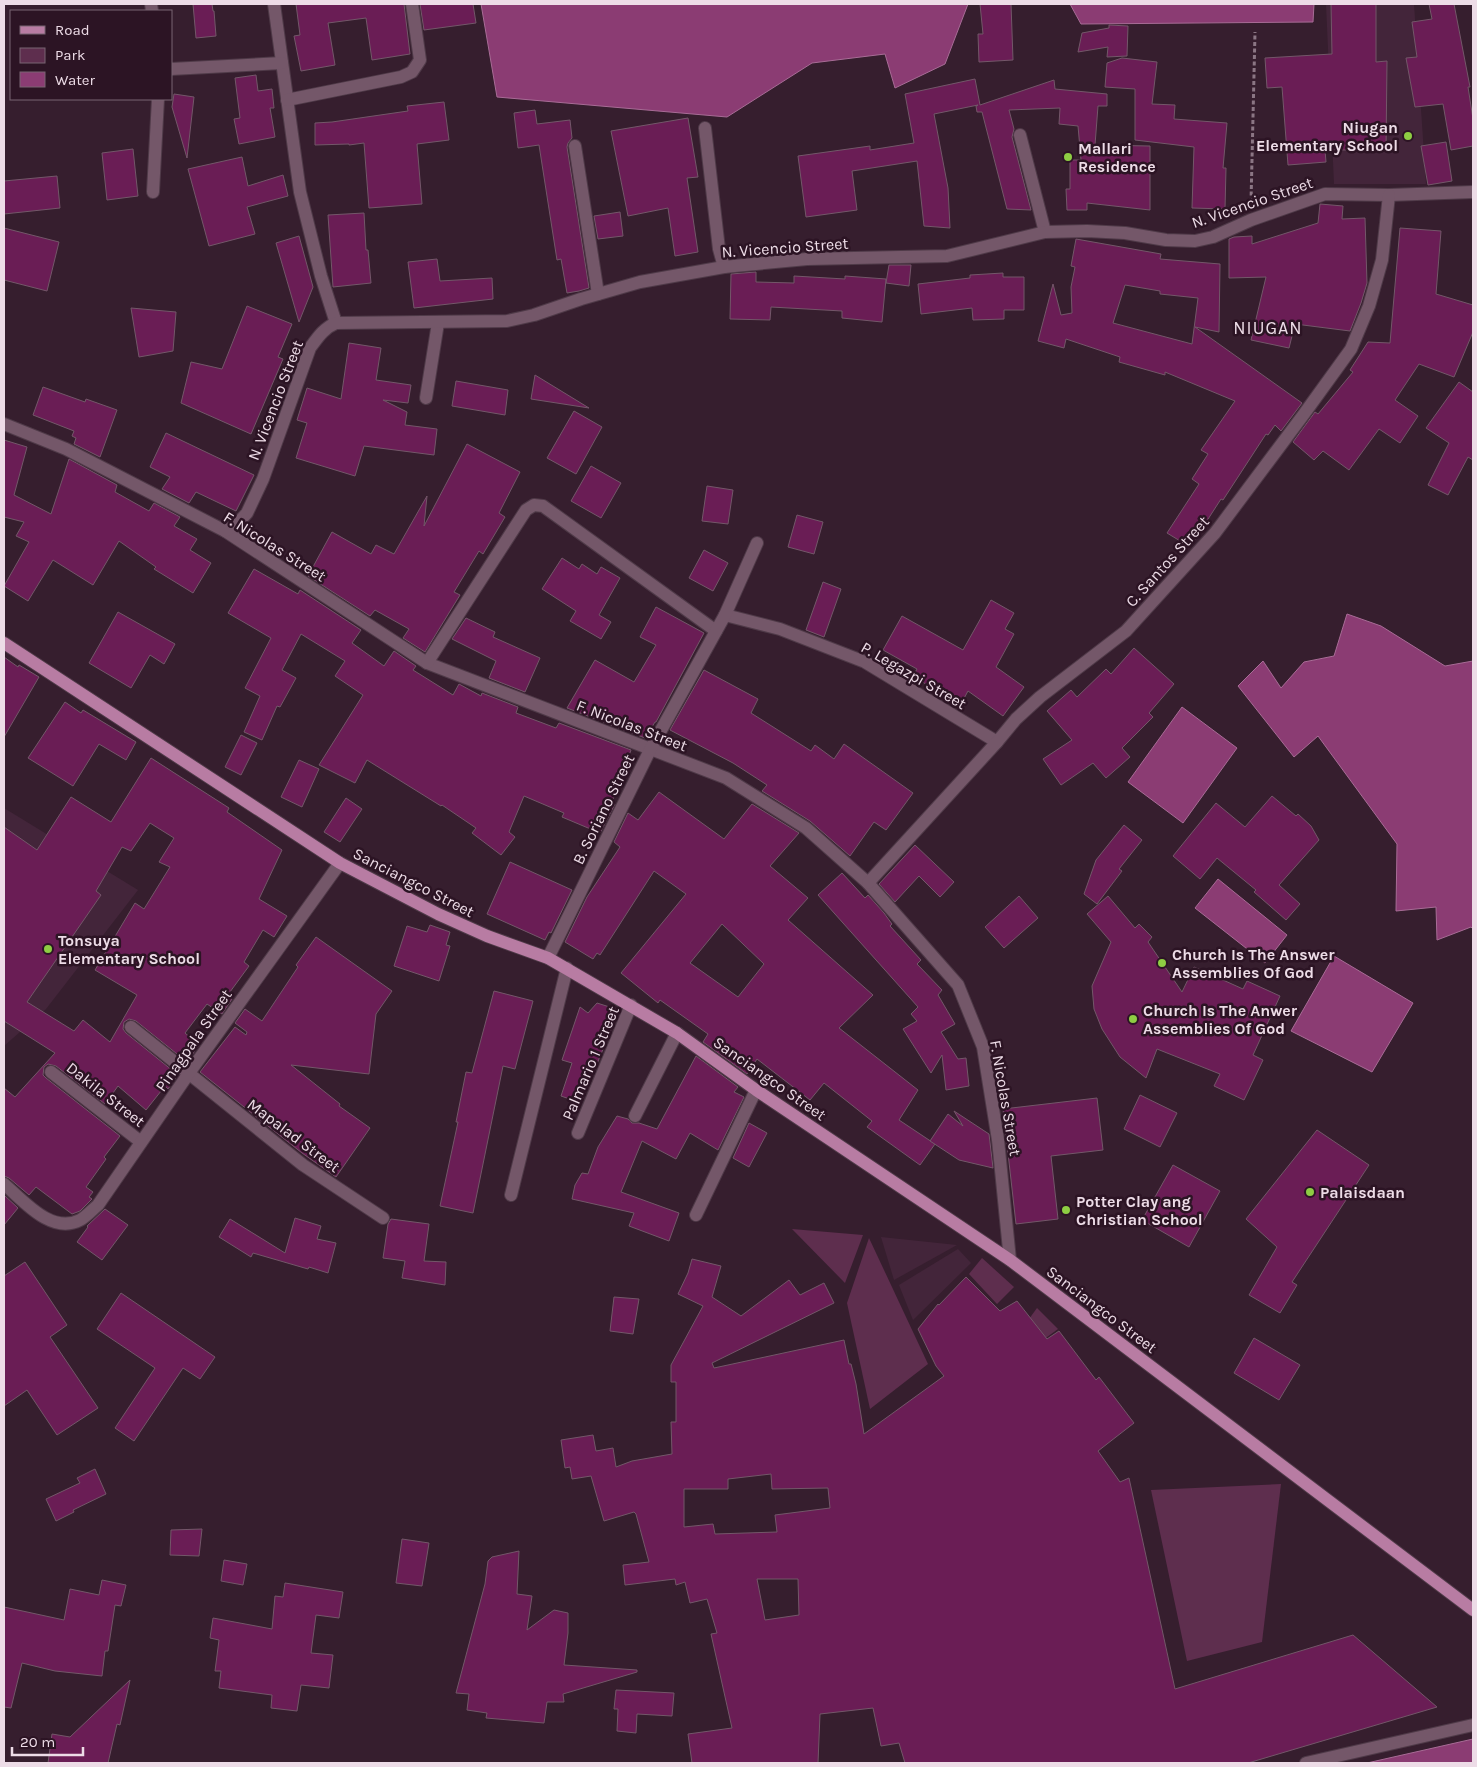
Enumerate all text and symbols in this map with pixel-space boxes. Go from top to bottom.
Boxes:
legend [10,10,172,100]
text: Road [55,21,90,39]
text: Park [55,46,85,64]
text: Water [55,71,96,89]
place label: Niugan Elementary School [1256,118,1398,155]
marker: Niugan Elementary School [1402,130,1414,142]
place label: Mallari Residence [1078,139,1156,176]
marker: Mallari Residence [1062,151,1074,163]
street label: N. Vicencio Street [1189,173,1315,232]
street label: N. Vicencio Street [721,234,849,261]
district label: NIUGAN [1233,317,1303,339]
street label: N. Vicencio Street [244,337,307,463]
street label: F. Nicolas Street [220,507,329,586]
street label: C. Santos Street [1122,512,1213,611]
street label: P. Legazpi Street [858,638,970,713]
street label: F. Nicolas Street [574,696,690,755]
street label: B. Soriano Street [568,751,638,868]
street label: Sanciangco Street [350,844,478,921]
place label: Tonsuya Elementary School [58,931,200,968]
marker: Tonsuya Elementary School [42,943,54,955]
place label: Church Is The Answer Assemblies Of God [1172,945,1335,982]
marker: Church Is The Answer Assemblies Of God [1156,957,1168,969]
street label: Pinagpala Street [151,986,236,1095]
place label: Church Is The Anwer Assemblies Of God [1143,1001,1298,1038]
street label: Palmario 1 Street [558,1003,623,1123]
marker: Church Is The Anwer Assemblies Of God [1127,1013,1139,1025]
street label: Sanciangco Street [710,1032,830,1124]
street label: F. Nicolas Street [986,1039,1025,1157]
street label: Dakila Street [63,1058,149,1131]
street label: Mapalad Street [244,1094,344,1176]
place label: Palaisdaan [1320,1183,1405,1202]
marker: Palaisdaan [1304,1186,1316,1198]
place label: Potter Clay ang Christian School [1076,1192,1203,1229]
marker: Potter Clay ang Christian School [1060,1204,1072,1216]
street label: Sanciangco Street [1043,1262,1161,1357]
scale bar [12,1724,84,1756]
text: 20 m [20,1733,55,1751]

